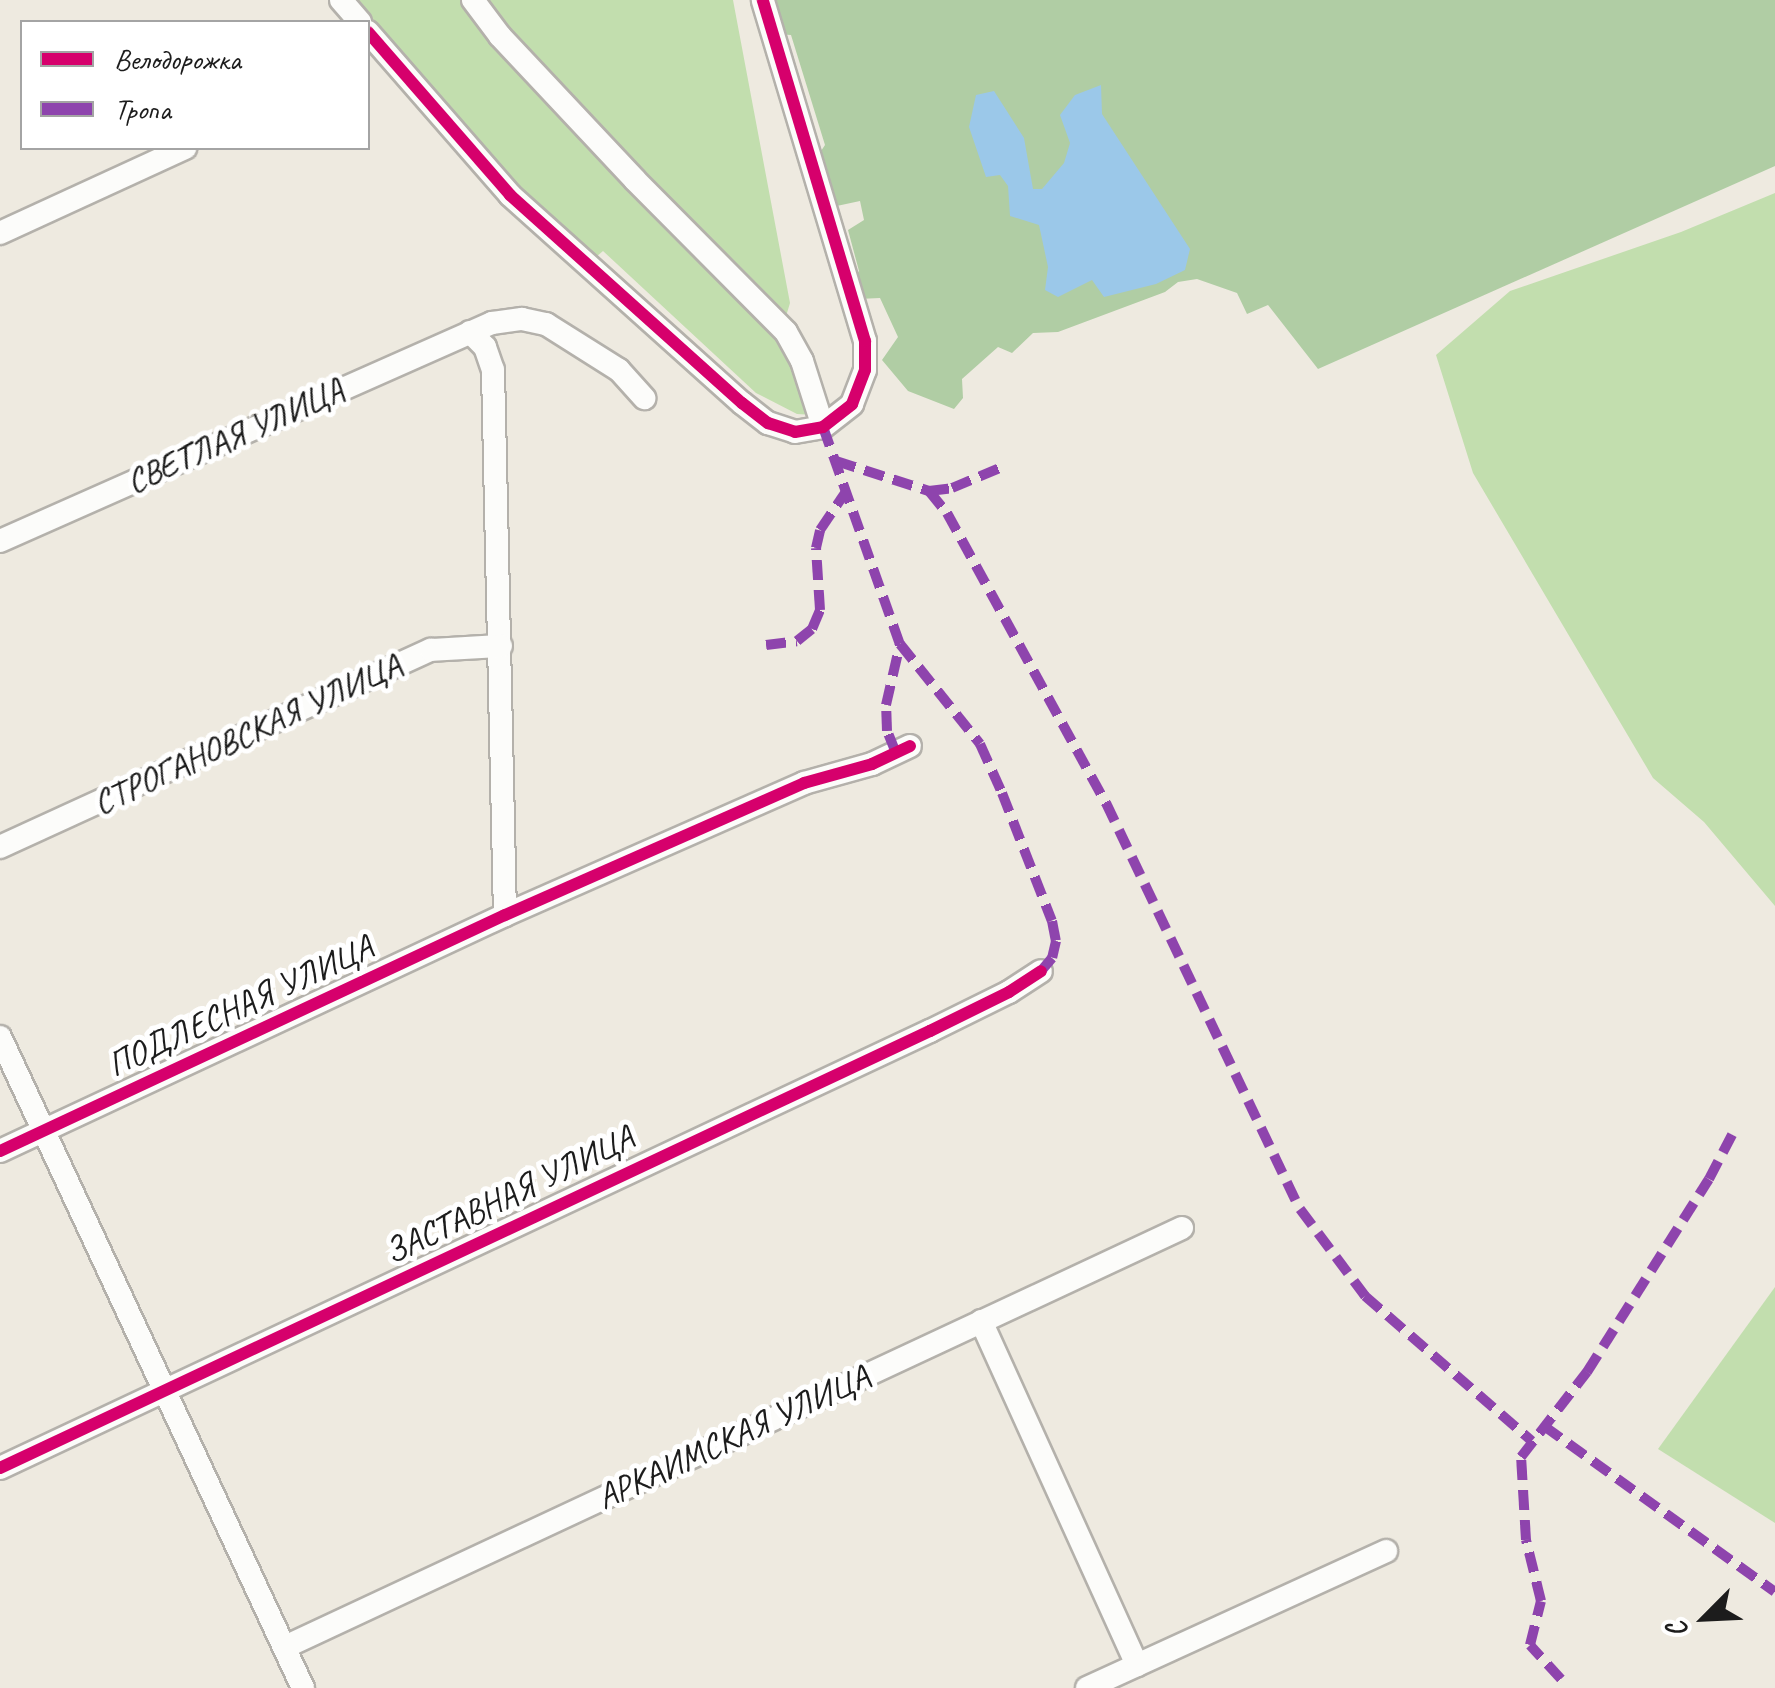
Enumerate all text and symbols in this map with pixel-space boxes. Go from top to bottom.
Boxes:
legend [20,20,370,150]
text: Велодорожка [114,40,241,78]
text: Тропа [114,90,171,128]
street label: СВЕТЛАЯ УЛИЦА [119,369,351,503]
street label: СТРОГАНОВСКАЯ УЛИЦА [87,645,407,823]
street label: ПОДЛЕСНАЯ УЛИЦА [101,926,379,1086]
street label: ЗАСТАВНАЯ УЛИЦА [378,1117,640,1273]
street label: АРКАИМСКАЯ УЛИЦА [591,1356,875,1518]
north arrow [1655,1568,1755,1668]
text: С [1658,1617,1696,1644]

